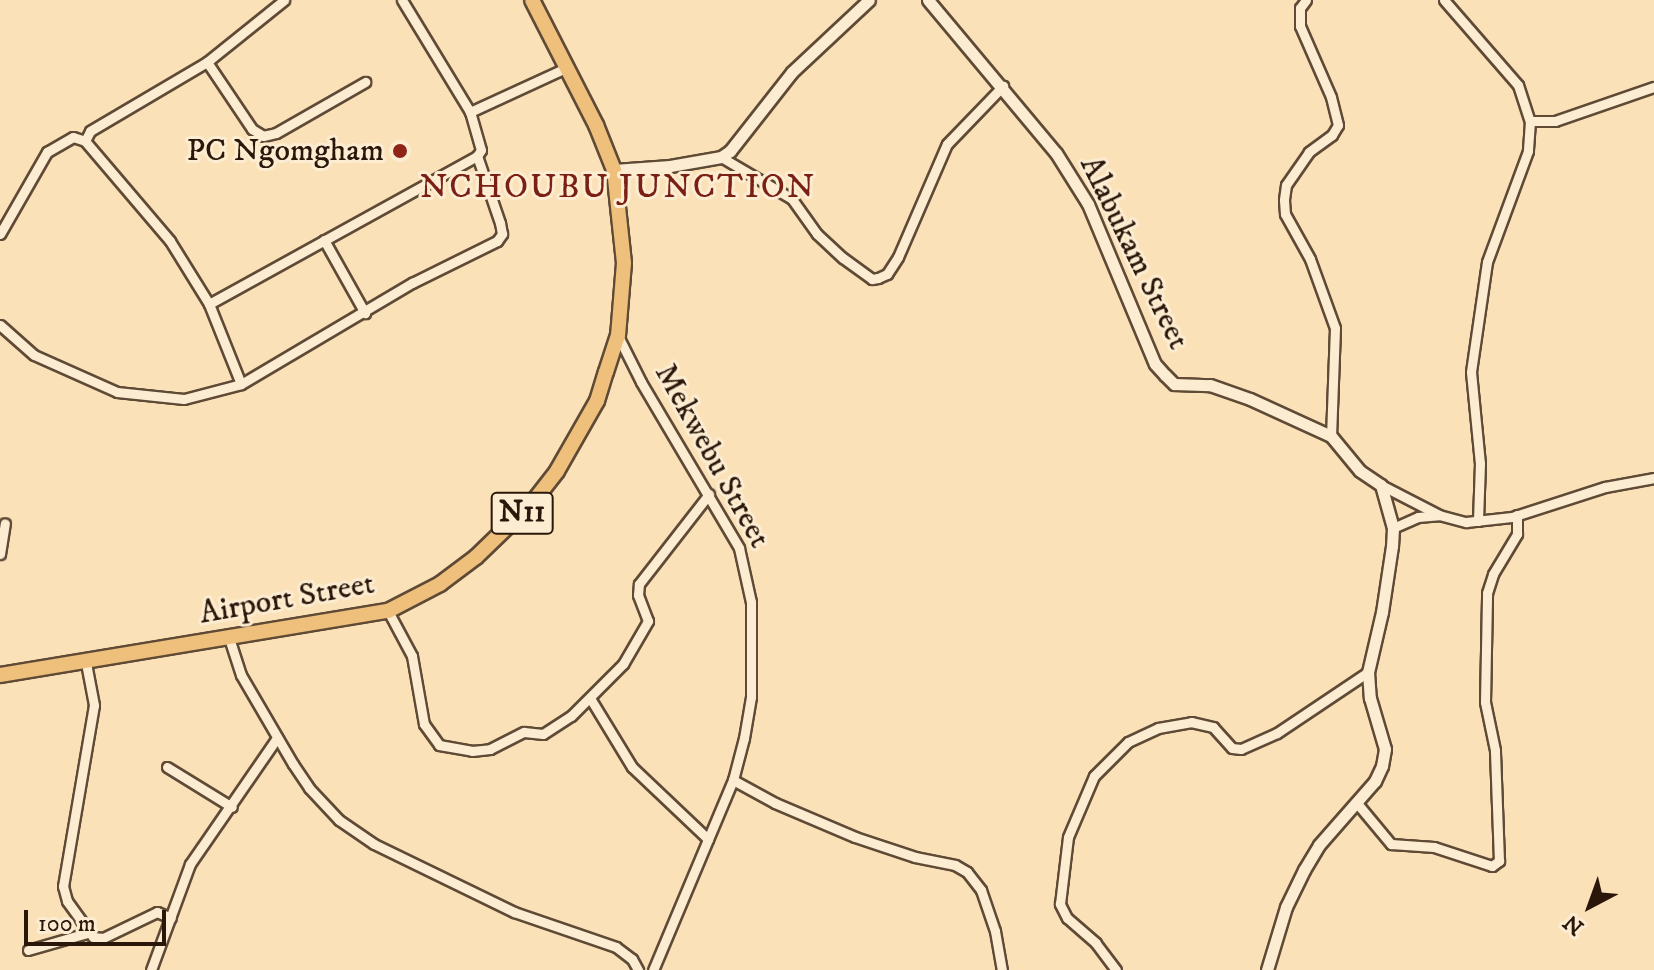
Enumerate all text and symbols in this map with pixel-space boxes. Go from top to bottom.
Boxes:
place label: PC Ngomgham [187,132,384,170]
marker: PC Ngomgham [391,142,409,160]
street label: Alabukam Street [1071,150,1197,356]
district label: NCHOUBU JUNCTION [420,168,816,208]
street label: Mekwebu Street [646,357,778,555]
road number: N11 [490,487,554,539]
street label: Airport Street [197,565,377,633]
north arrow [1550,866,1630,946]
scale bar [28,894,170,944]
text: N [1558,908,1590,941]
text: 100 m [38,909,96,939]

